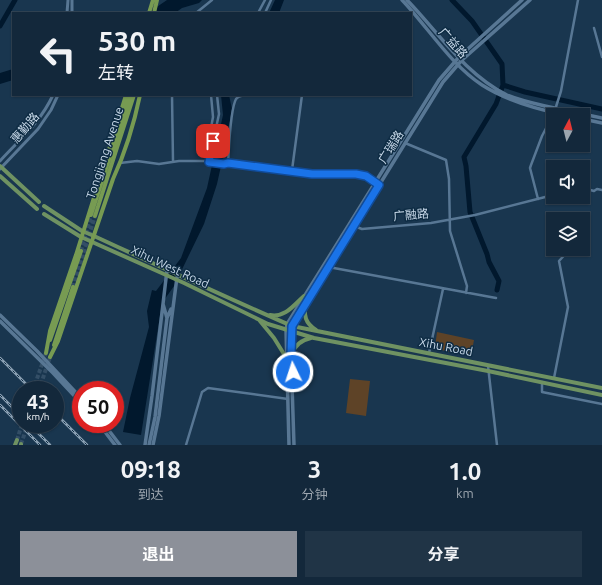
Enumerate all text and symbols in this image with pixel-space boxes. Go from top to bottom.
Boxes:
text: 530 m [98,25,176,56]
street label: 广益路 [436,25,470,60]
icon: left [32,28,84,80]
text: 左转 [98,62,134,82]
street label: Tongjiang Avenue [84,105,126,200]
north arrow [546,108,590,152]
map controls [546,108,590,256]
street label: 惠勤路 [8,110,41,146]
pin [196,124,230,158]
street label: 广瑞路 [376,128,406,165]
icon: arrive [202,130,224,152]
button: sound [546,160,590,204]
street label: 广融路 [392,206,429,223]
button: layers [546,212,590,256]
street label: Xihu West Road [129,243,211,290]
street label: Xihu Road [418,335,474,358]
position arrow [272,351,314,393]
speed limit sign: 50 [72,381,124,433]
text: 43 [27,390,49,413]
text: km/h [26,411,50,422]
text: 09:18 [121,456,181,483]
text: 3 [308,456,321,483]
text: 1.0 [448,458,481,485]
text: km [456,486,474,500]
text: 到达 [138,487,164,501]
text: 分钟 [302,487,328,501]
button: 退出 [20,531,297,577]
button: 分享 [305,531,582,577]

